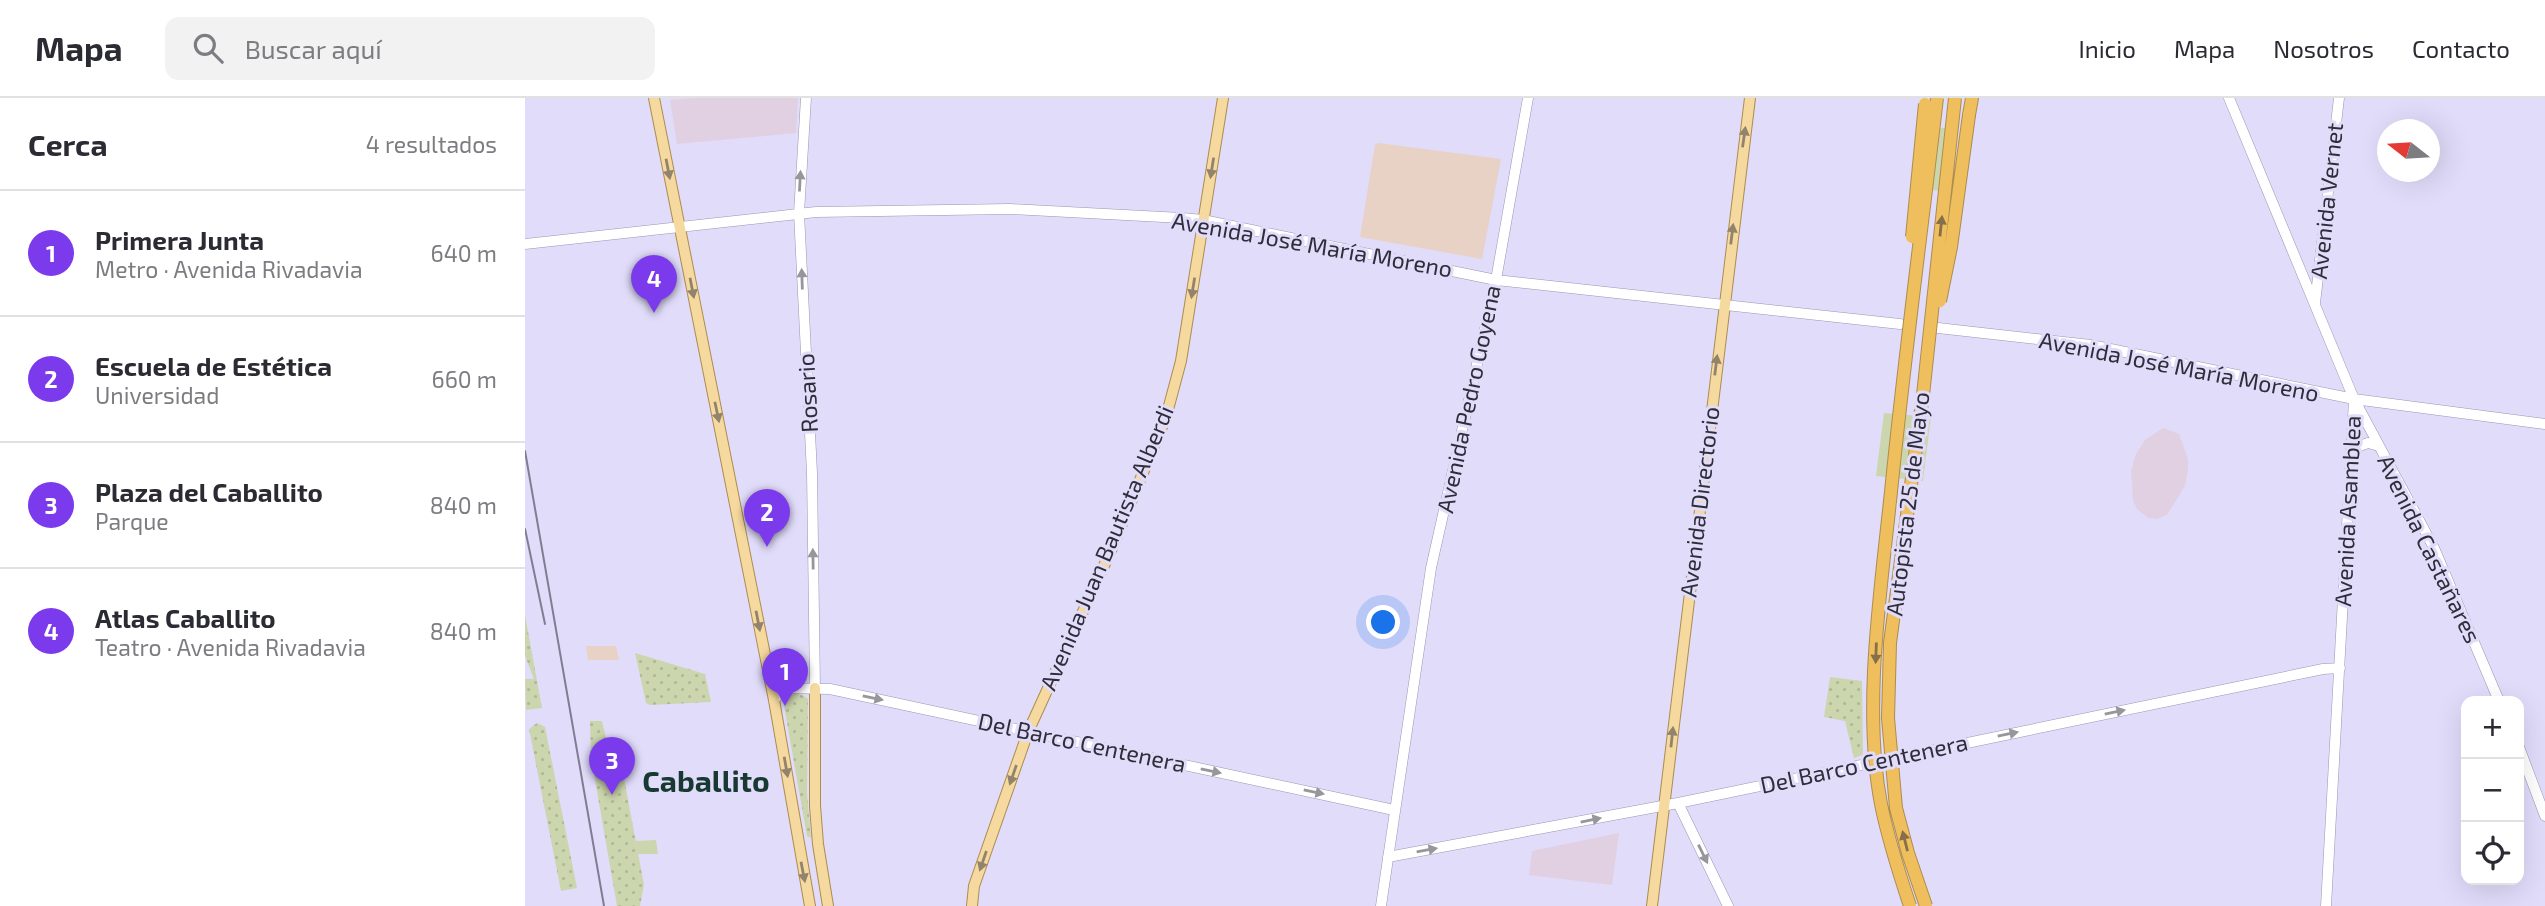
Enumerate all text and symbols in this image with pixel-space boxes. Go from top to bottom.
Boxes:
search box [165,17,655,80]
text: Mapa [35,28,123,68]
icon: search [189,29,227,67]
text: Buscar aquí [245,33,382,64]
text: Inicio [2078,34,2136,63]
text: Mapa [2174,34,2235,63]
text: Nosotros [2273,34,2374,63]
text: Contacto [2412,34,2510,63]
north arrow [2377,119,2440,182]
street label: Avenida Vernet [2304,121,2348,280]
one-way arrow [1739,125,1750,147]
text: Cerca [28,126,108,162]
text: 4 resultados [366,130,497,158]
one-way arrow [1206,157,1217,179]
one-way arrow [663,158,674,180]
one-way arrow [794,170,805,192]
street label: Avenida José María Moreno [1170,206,1455,282]
one-way arrow [1936,215,1947,237]
one-way arrow [1727,222,1738,244]
text: Primera Junta [95,224,264,255]
text: 1 [46,239,56,267]
text: 640 m [431,239,497,267]
text: Metro · Avenida Rivadavia [95,255,363,283]
pin: 4 [631,255,677,313]
one-way arrow [797,268,808,290]
one-way arrow [686,277,697,299]
one-way arrow [1187,277,1198,299]
street label: Avenida Pedro Goyena [1430,282,1506,515]
street label: Avenida José María Moreno [2037,325,2321,407]
text: Escuela de Estética [95,350,332,381]
street label: Rosario [791,353,823,433]
one-way arrow [1711,354,1722,376]
text: 2 [44,365,58,393]
text: 660 m [432,365,497,393]
text: Universidad [95,381,219,409]
street label: Autopista 25 de Mayo [1879,390,1935,617]
one-way arrow [711,401,722,423]
street label: Avenida Juan Bautista Alberdi [1033,401,1179,694]
street label: Avenida Directorio [1673,405,1725,599]
street label: Avenida Asamblea [2328,415,2366,607]
street label: Avenida Castañares [2372,450,2488,647]
text: Plaza del Caballito [95,476,323,507]
pin: 2 [744,489,790,547]
text: 3 [44,491,58,519]
text: 840 m [430,491,497,519]
text: Parque [95,507,169,535]
one-way arrow [807,548,819,570]
text: Atlas Caballito [95,602,276,633]
your location [1366,605,1400,639]
one-way arrow [753,610,764,632]
text: 4 [44,617,58,645]
text: 840 m [430,617,497,645]
text: Teatro · Avenida Rivadavia [95,633,366,661]
one-way arrow [1870,642,1882,664]
pin: 1 [762,648,808,706]
one-way arrow [862,692,884,703]
map controls [2461,696,2524,885]
button: + [2461,696,2524,759]
street label: Del Barco Centenera [976,706,1189,778]
one-way arrow [2104,707,2126,718]
one-way arrow [1667,726,1678,748]
street label: Del Barco Centenera [1757,727,1970,799]
one-way arrow [1997,728,2019,739]
pin: 3 [589,737,635,795]
one-way arrow [781,756,792,778]
button: − [2461,759,2524,822]
district label: Caballito [642,762,770,798]
one-way arrow [1007,764,1018,785]
one-way arrow [1200,766,1222,777]
one-way arrow [1303,787,1325,798]
one-way arrow [1580,814,1602,825]
button: locate [2461,822,2524,885]
one-way arrow [1899,830,1910,852]
one-way arrow [1416,844,1438,855]
one-way arrow [1697,844,1709,864]
one-way arrow [977,851,988,872]
one-way arrow [798,861,809,883]

